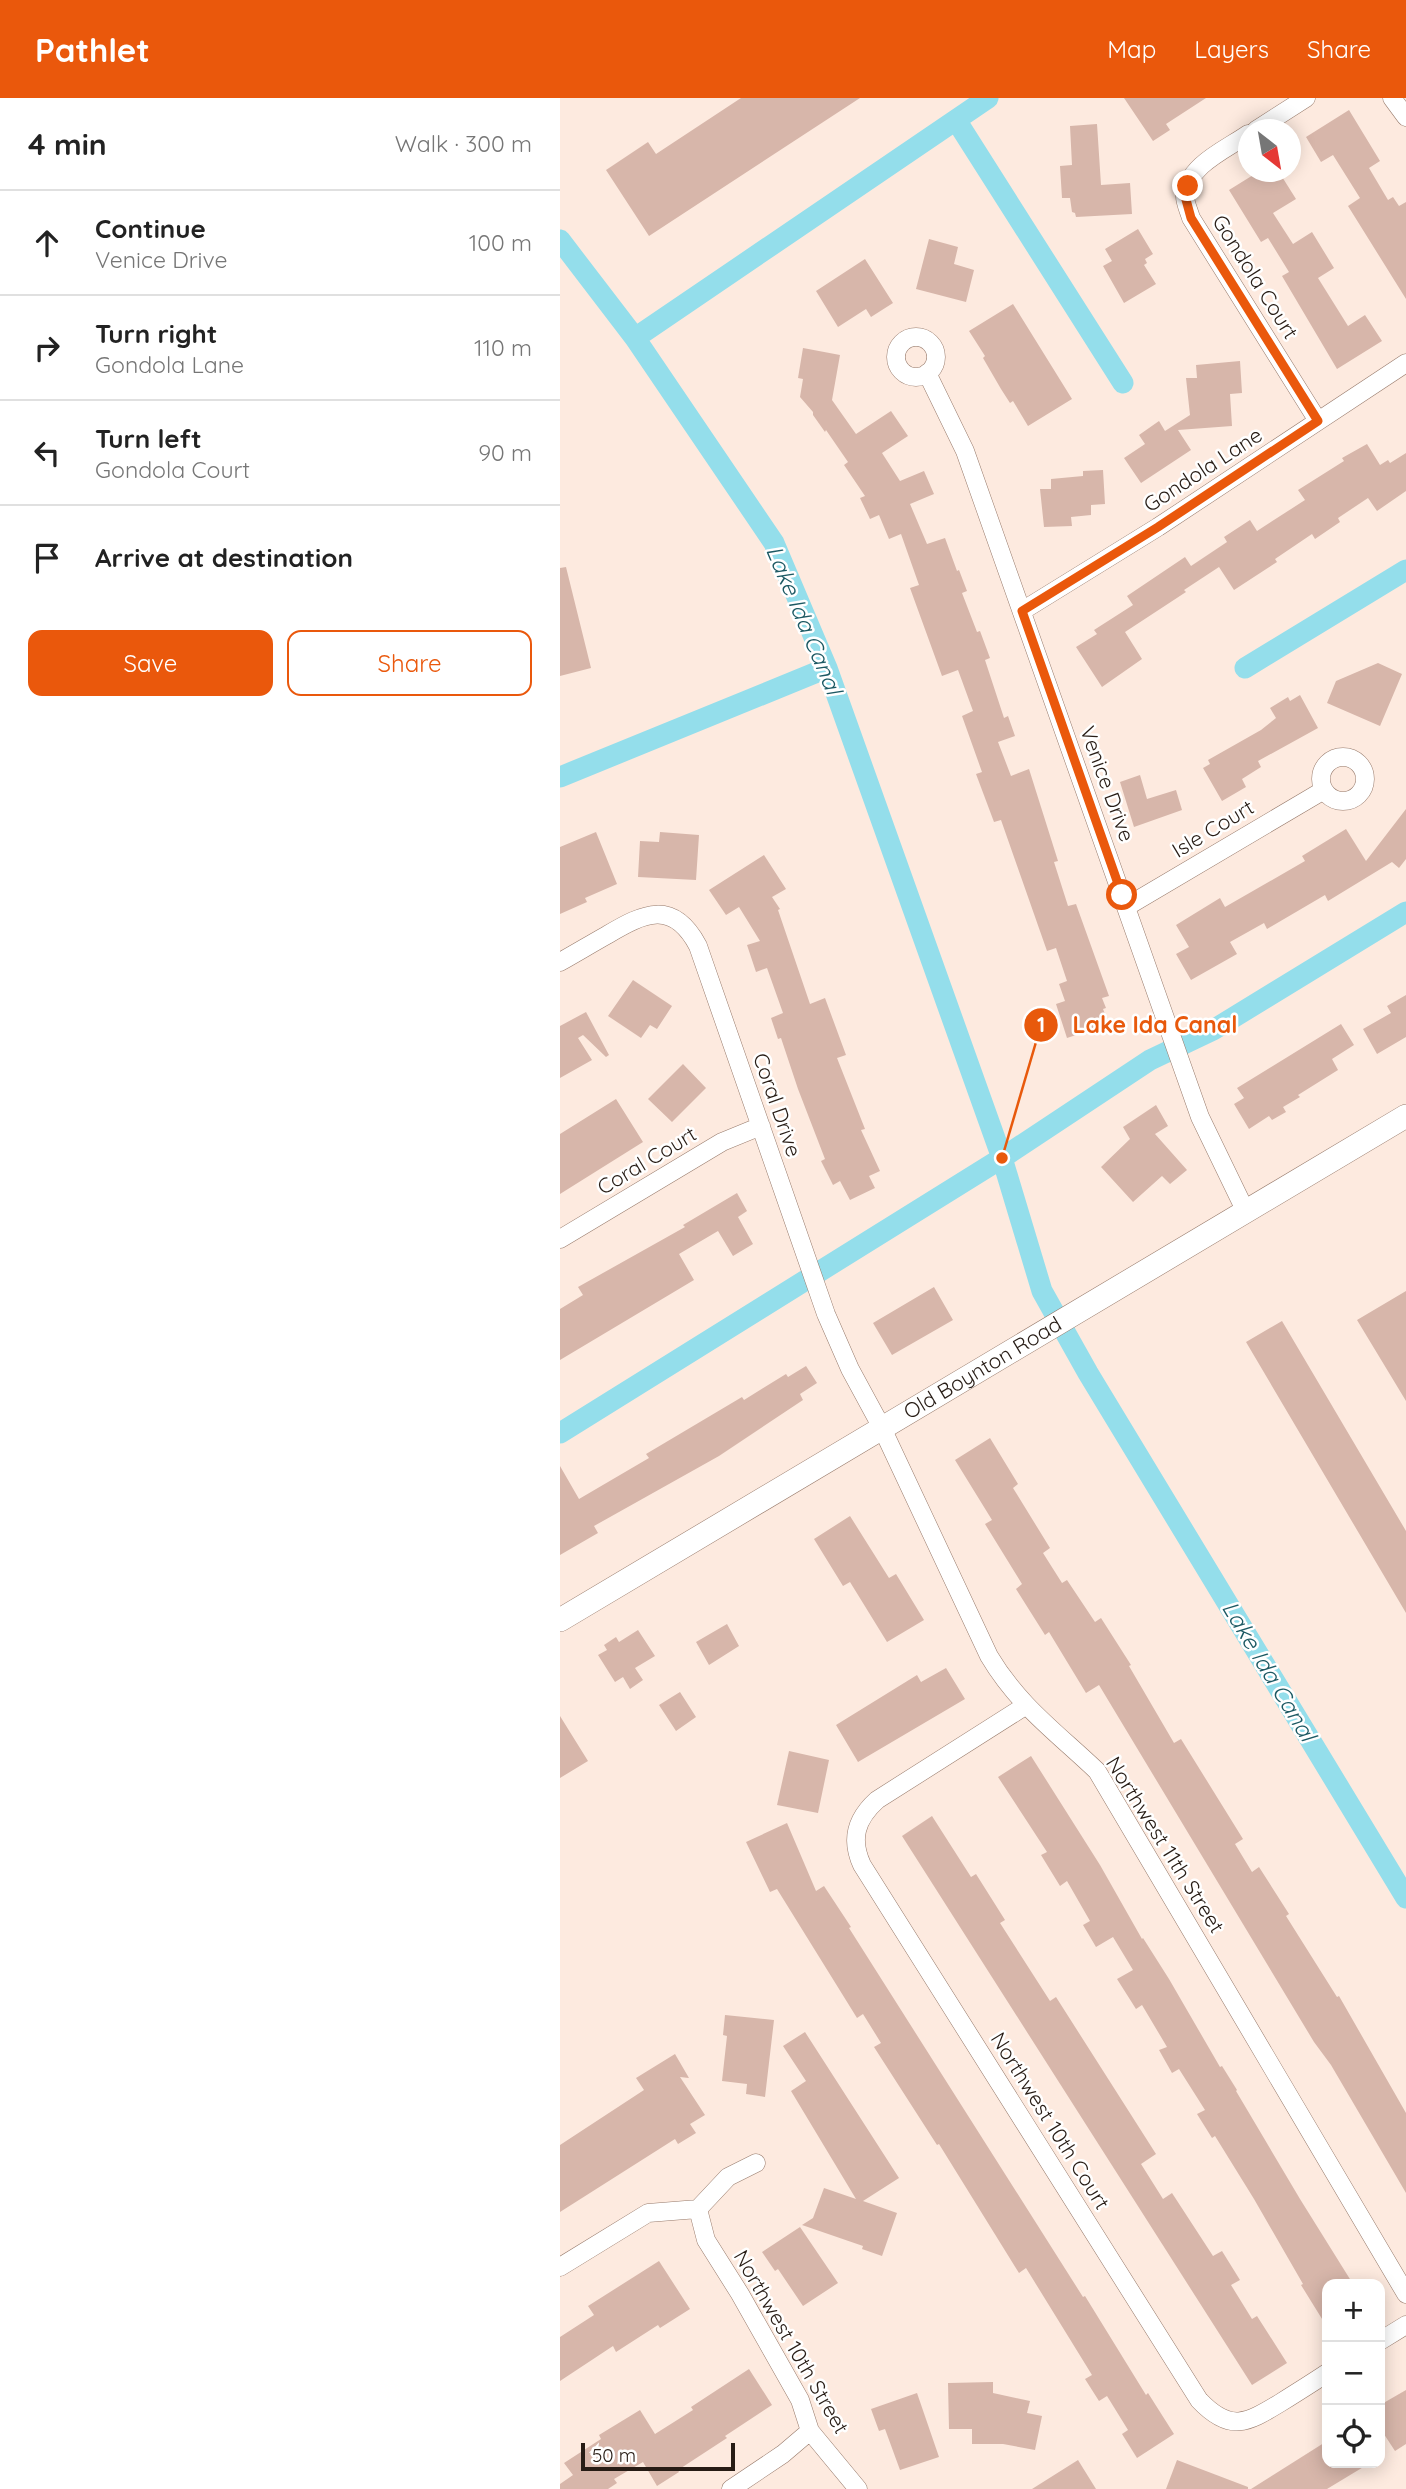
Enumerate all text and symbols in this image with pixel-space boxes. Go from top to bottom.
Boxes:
text: Pathlet [35,29,150,70]
text: Map [1107,34,1156,64]
text: Layers [1194,34,1269,64]
text: Share [1307,34,1371,64]
north arrow [1238,119,1301,182]
text: 4 min [28,125,107,163]
text: Walk · 300 m [395,129,532,158]
route end [1172,170,1203,201]
street label: Gondola Court [1207,210,1304,343]
text: Continue [95,212,206,245]
icon: ahead [28,224,66,262]
text: 100 m [469,228,532,257]
text: Venice Drive [95,245,228,274]
text: Turn right [95,317,217,350]
icon: right [28,329,66,367]
text: 110 m [474,333,532,362]
text: Gondola Lane [95,350,244,379]
street label: Gondola Lane [1138,421,1267,517]
text: Turn left [95,422,202,455]
icon: left [28,434,66,472]
text: 90 m [478,438,532,467]
text: Gondola Court [95,455,250,484]
icon: arrive [28,539,66,577]
text: Arrive at destination [95,541,353,574]
water label: Lake Ida Canal [760,541,850,701]
button: Save [28,630,273,696]
button: Share [287,630,532,696]
street label: Venice Drive [1075,722,1141,845]
street label: Isle Court [1167,794,1258,863]
route start [1106,879,1137,910]
callout: Lake Ida Canal [1023,1003,1251,1047]
text: Lake Ida Canal [1073,1010,1237,1039]
text: 1 [1037,1011,1045,1037]
street label: Coral Drive [748,1049,808,1160]
street label: Coral Court [592,1120,701,1200]
street label: Old Boynton Road [898,1310,1066,1424]
water label: Lake Ida Canal [1216,1595,1324,1749]
street label: Northwest 11th Street [1101,1751,1231,1938]
street label: Northwest 10th Court [986,2027,1116,2214]
street label: Northwest 10th Street [729,2245,855,2438]
map controls [1322,2279,1385,2468]
button: + [1322,2279,1385,2342]
button: − [1322,2342,1385,2405]
button: locate [1322,2405,1385,2468]
scale bar [581,2440,735,2472]
text: 50 m [592,2443,636,2467]

